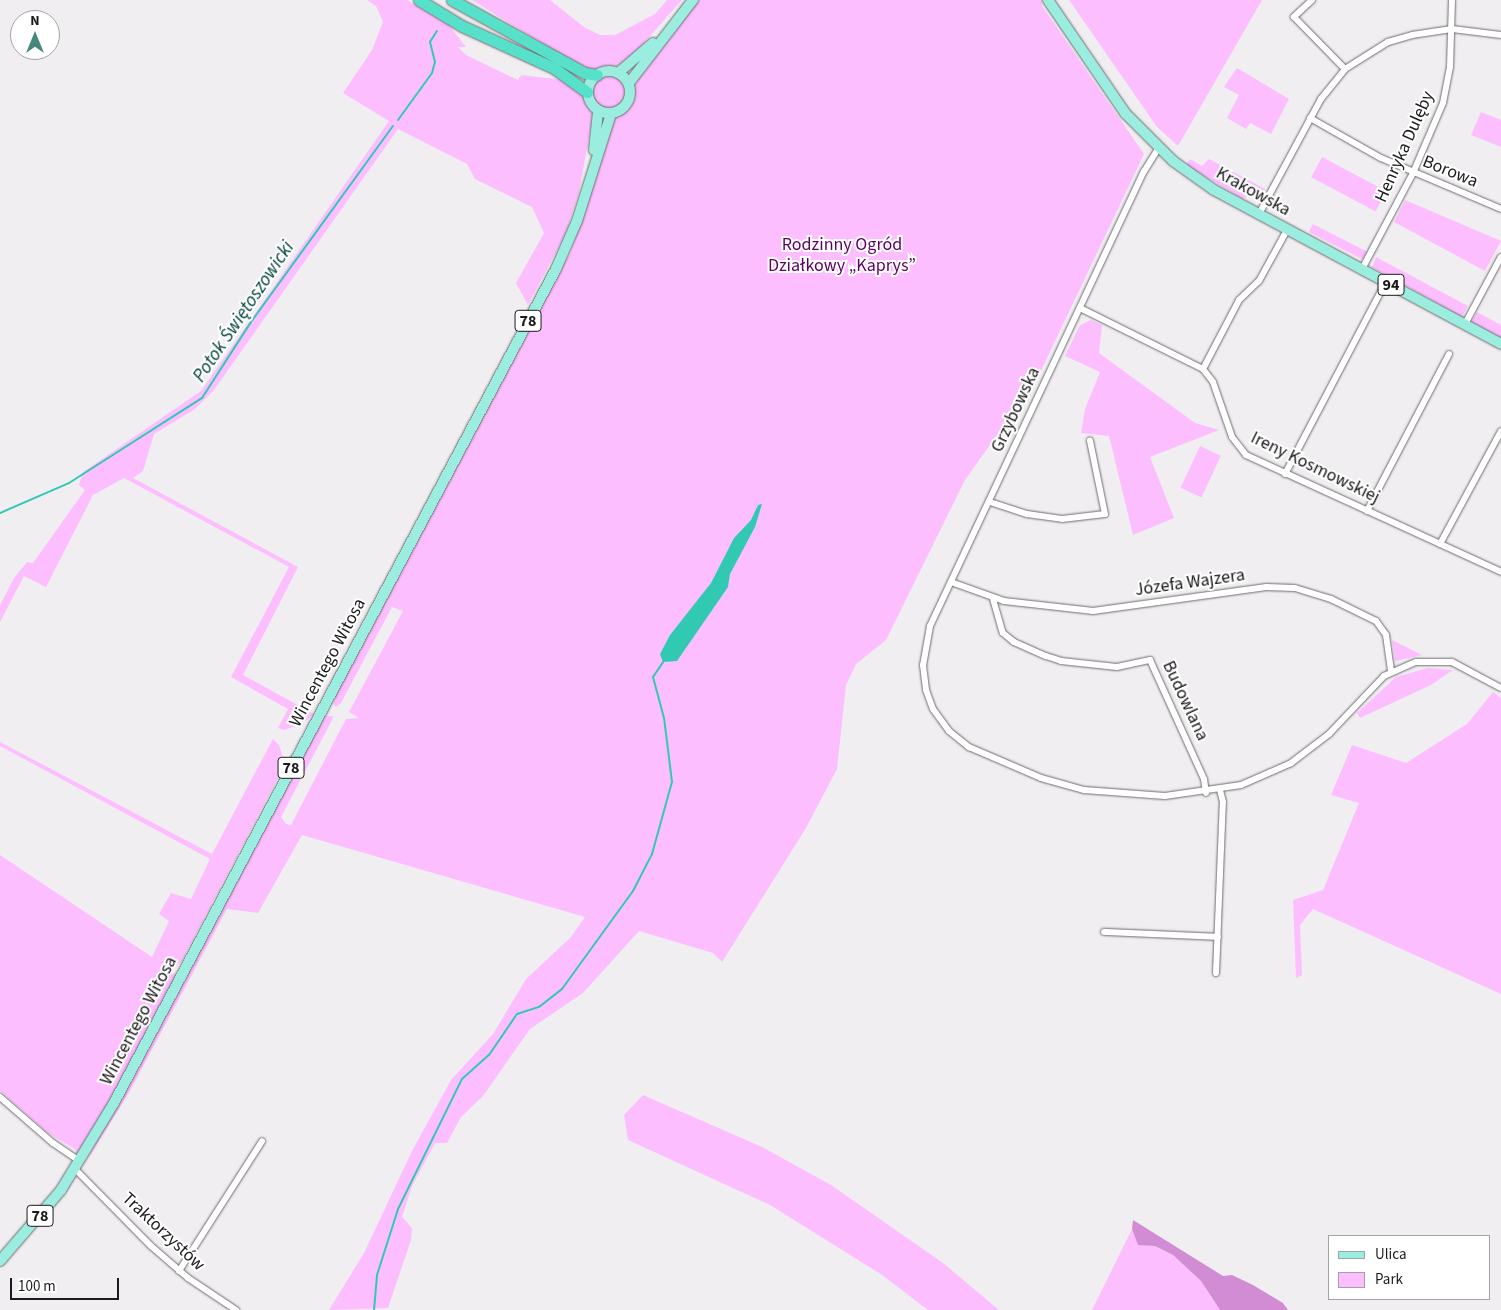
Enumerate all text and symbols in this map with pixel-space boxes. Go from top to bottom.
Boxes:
north arrow [10,10,60,60]
text: N [30,11,40,31]
street label: Henryka Dulęby [1371,88,1439,206]
street label: Borowa [1419,151,1481,193]
street label: Krakowska [1212,163,1294,221]
park label: Rodzinny Ogród Działkowy „Kaprys” [768,235,916,278]
water label: Potok Świętoszowicki [188,237,300,387]
road number: 94 [1377,272,1405,298]
road number: 78 [514,308,542,334]
street label: Grzybowska [987,364,1045,456]
street label: Ireny Kosmowskiej [1247,427,1383,509]
street label: Józefa Wajzera [1134,565,1246,601]
street label: Wincentego Witosa [285,595,371,731]
street label: Budowlana [1157,658,1213,744]
road number: 78 [277,754,305,781]
street label: Wincentego Witosa [96,953,182,1089]
street label: Traktorzystów [117,1188,209,1276]
road number: 78 [26,1202,54,1230]
legend [1328,1235,1491,1300]
text: Ulica [1375,1244,1406,1265]
scale bar [12,1268,121,1300]
text: Park [1375,1269,1403,1290]
text: 100 m [18,1276,56,1297]

